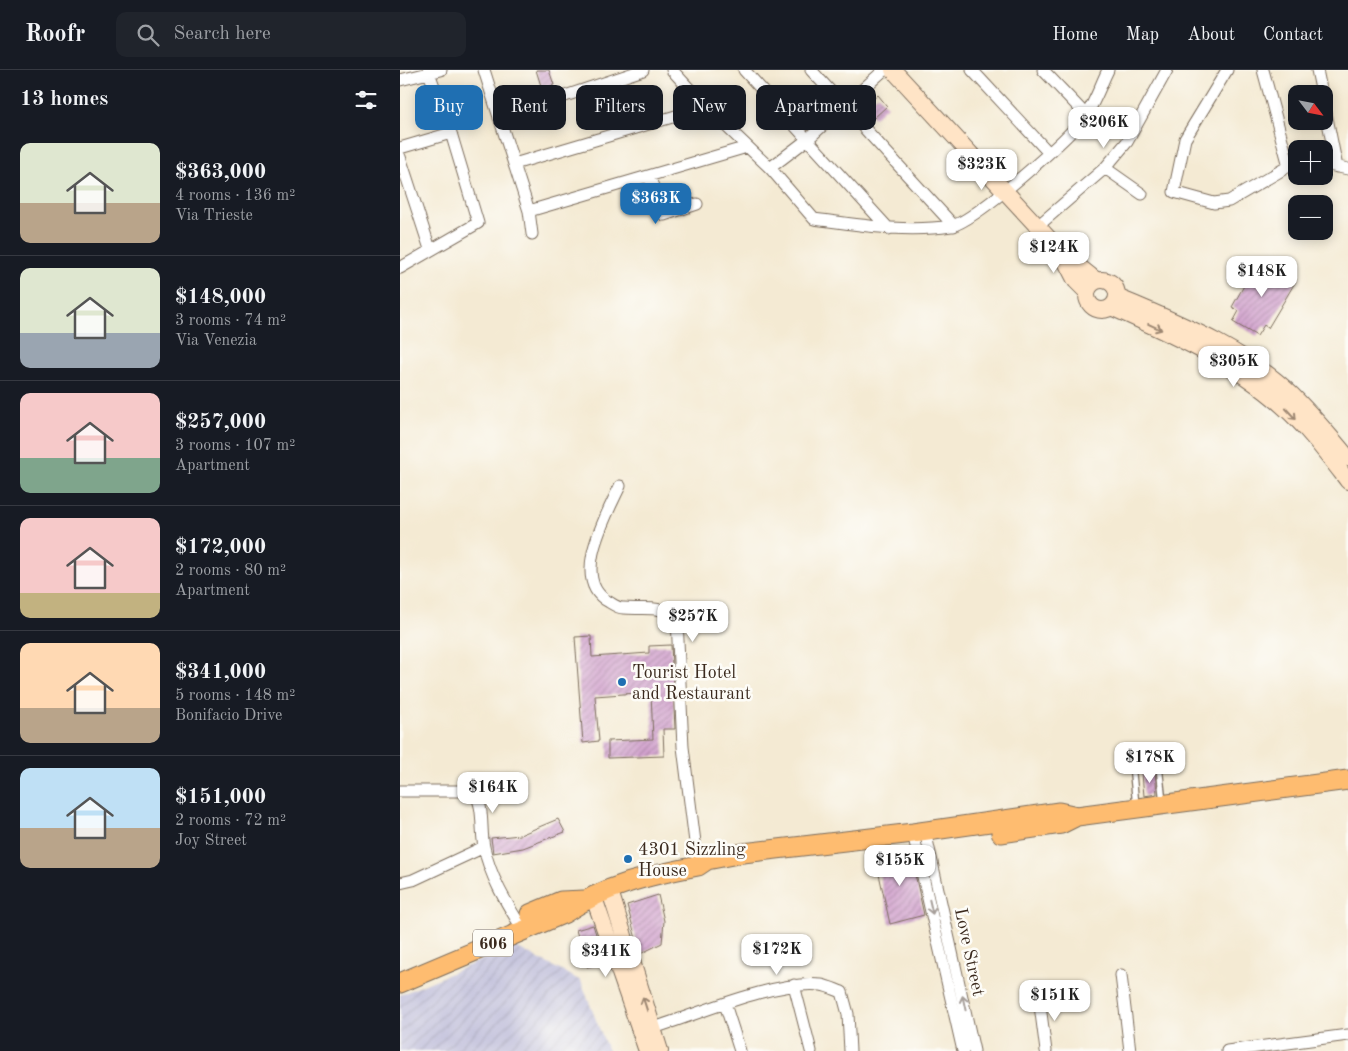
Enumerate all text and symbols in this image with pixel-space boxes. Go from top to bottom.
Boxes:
search box [116,12,466,57]
icon: search [134,21,162,49]
text: Roofr [25,23,86,47]
text: Search here [174,25,271,44]
text: Home [1052,26,1098,44]
text: Map [1126,26,1159,44]
text: About [1187,26,1235,44]
text: Contact [1263,26,1323,44]
chip: Buy [415,85,483,130]
chip: Rent [493,85,566,130]
chip: Filters [576,85,663,130]
chip: New [673,85,746,130]
chip: Apartment [756,85,876,130]
north arrow [1288,85,1332,130]
map controls [1288,85,1333,240]
icon: filters [352,86,380,114]
text: 13 homes [20,89,108,110]
pin: $206K [1069,106,1139,149]
text: $206K [1079,115,1129,131]
button: + [1288,140,1333,185]
pin: $323K [947,148,1017,191]
text: $323K [957,157,1007,173]
text: $363,000 [175,162,266,183]
icon: home [60,163,120,223]
pin: $363K [621,182,691,225]
text: 4 rooms · 136 m² [175,188,295,204]
text: $363K [631,191,681,207]
button: − [1288,195,1333,240]
text: Via Trieste [175,208,253,224]
pin: $124K [1019,232,1089,274]
text: $124K [1029,240,1079,256]
pin: $148K [1227,256,1297,298]
text: $148K [1237,264,1287,280]
text: $148,000 [175,287,266,308]
icon: home [60,288,120,348]
text: 3 rooms · 74 m² [175,313,286,329]
one-way arrow [1147,323,1162,333]
text: Via Venezia [175,333,257,349]
pin: $305K [1199,346,1269,388]
text: $305K [1209,354,1259,370]
one-way arrow [1285,408,1297,420]
text: $257,000 [175,412,266,433]
icon: home [60,413,120,473]
text: 3 rooms · 107 m² [175,438,295,454]
text: Apartment [175,458,250,474]
text: $172,000 [175,537,266,558]
icon: home [60,538,120,598]
text: 2 rooms · 80 m² [175,563,286,579]
text: Apartment [175,583,250,599]
pin: $257K [658,600,728,643]
text: $257K [668,609,718,625]
text: $341,000 [175,662,266,683]
icon: home [60,663,120,723]
place label: Tourist Hotel and Restaurant [632,664,751,703]
marker: Tourist Hotel and Restaurant [616,676,628,688]
text: 5 rooms · 148 m² [175,688,295,704]
text: Bonifacio Drive [175,708,282,724]
pin: $178K [1115,742,1185,784]
text: $178K [1125,750,1175,766]
pin: $164K [458,772,528,814]
text: $164K [468,780,518,796]
text: $151,000 [175,787,266,808]
icon: home [60,788,120,848]
text: 2 rooms · 72 m² [175,813,286,829]
text: Joy Street [175,833,247,849]
place label: 4301 Sizzling House [638,841,746,880]
pin: $155K [865,844,935,887]
marker: 4301 Sizzling House [622,853,634,865]
text: $155K [875,853,925,869]
one-way arrow [926,899,936,915]
street label: Love Street [951,906,987,998]
road number: 606 [473,930,513,956]
pin: $172K [742,934,812,976]
pin: $341K [571,936,641,978]
text: $172K [752,942,802,958]
text: $341K [581,944,631,960]
pin: $151K [1020,980,1090,1022]
text: $151K [1030,988,1080,1004]
one-way arrow [958,996,968,1012]
one-way arrow [640,997,649,1013]

